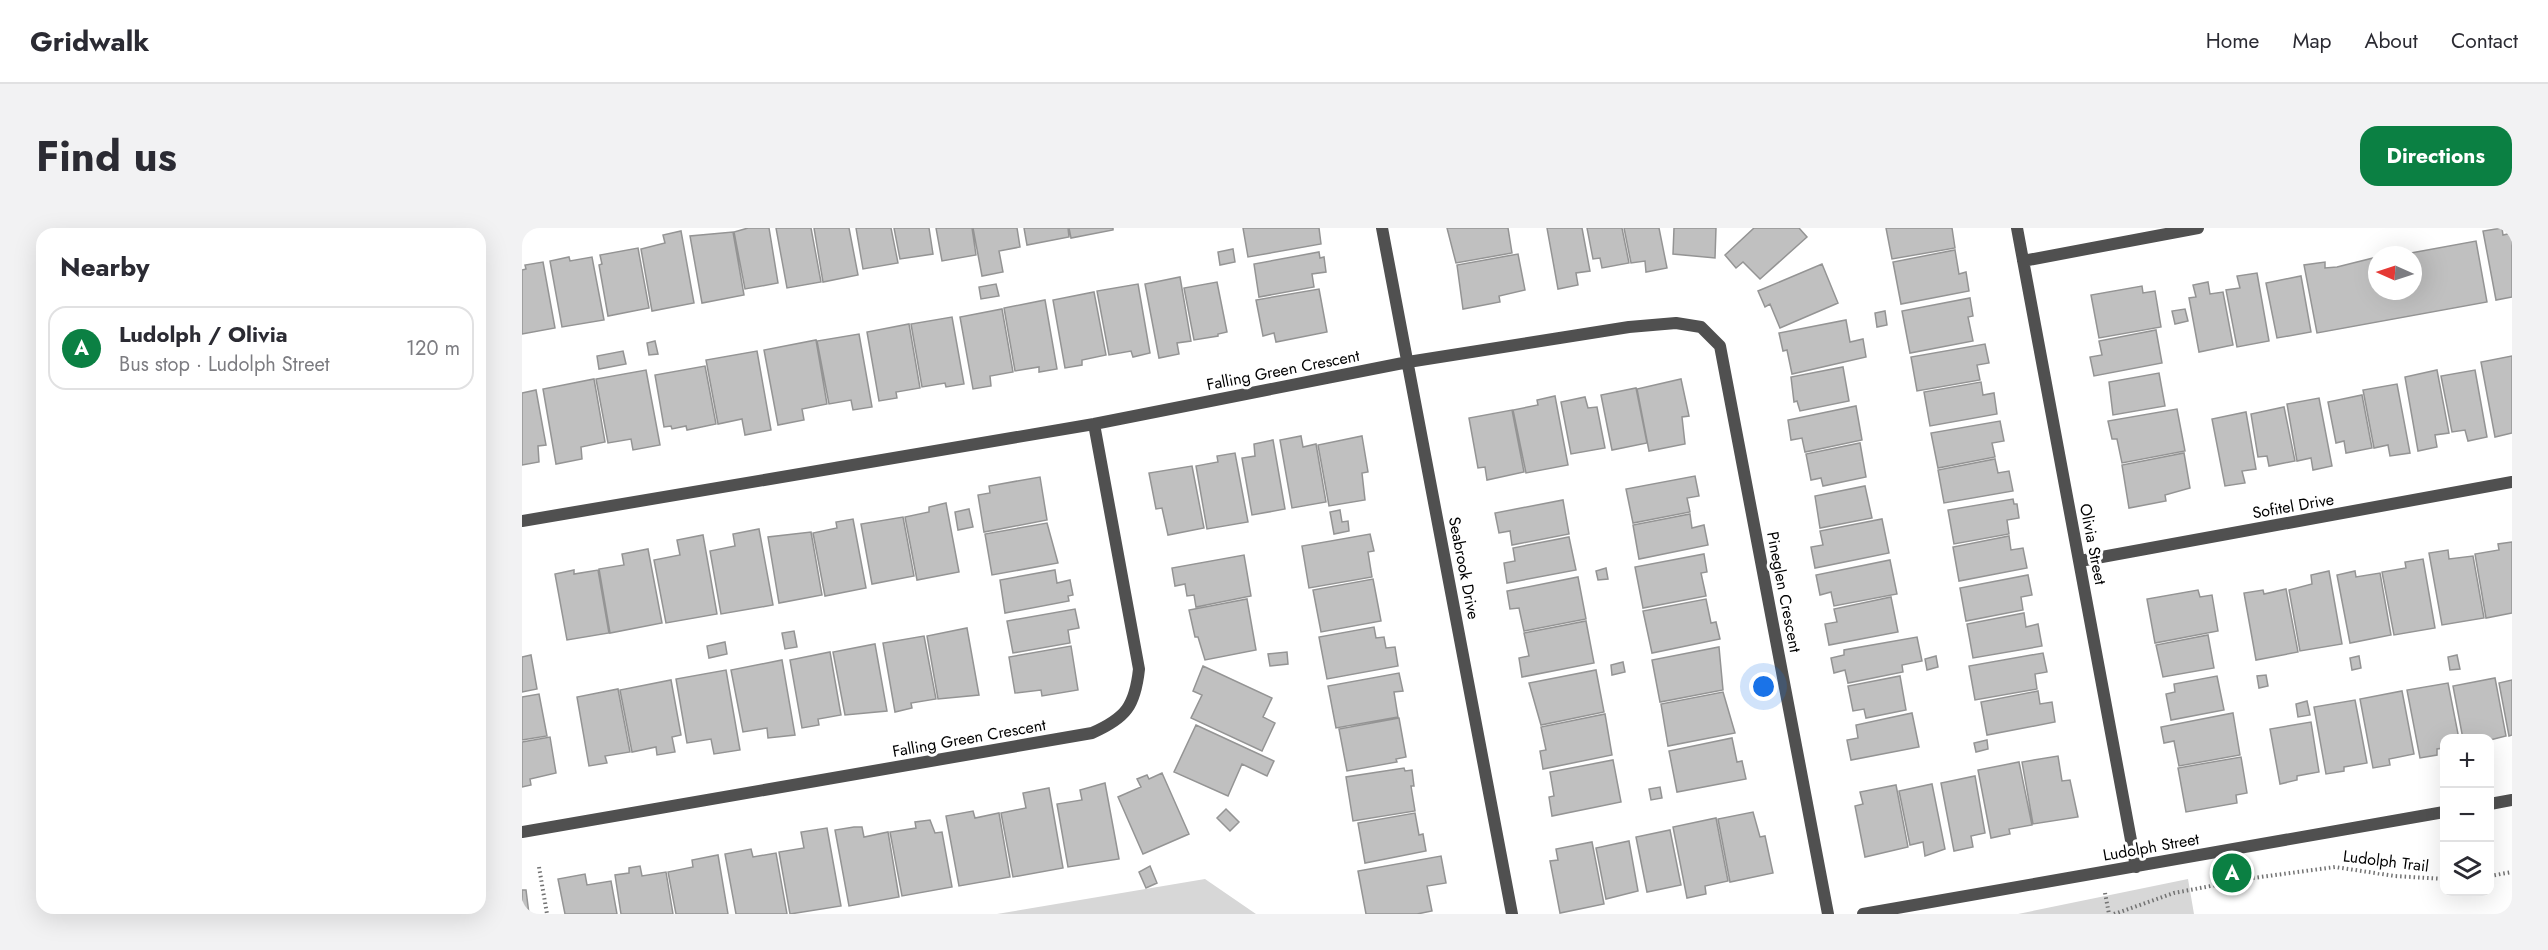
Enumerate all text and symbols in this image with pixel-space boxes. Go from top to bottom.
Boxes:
text: Gridwalk [30,21,149,62]
text: Home [2206,26,2259,56]
text: Map [2292,26,2332,56]
text: About [2365,26,2418,56]
text: Contact [2451,26,2518,56]
text: Find us [36,126,177,187]
button: Directions [2360,126,2512,186]
north arrow [2368,246,2422,300]
text: Nearby [60,248,149,286]
text: Ludolph / Olivia [119,318,288,350]
text: A [74,334,89,363]
text: 120 m [406,334,460,363]
street label: Falling Green Crescent [1205,344,1362,396]
text: Bus stop · Ludolph Street [119,350,330,379]
street label: Sofitel Drive [2250,488,2336,524]
street label: Olivia Street [2074,501,2112,587]
street label: Seabrook Drive [1443,515,1485,621]
street label: Pineglen Crescent [1761,530,1807,655]
your location [1749,672,1778,701]
street label: Falling Green Crescent [890,713,1048,763]
map controls [2440,734,2494,896]
button: + [2440,734,2494,788]
button: − [2440,788,2494,842]
street label: Ludolph Street [2101,827,2201,867]
button: layers [2440,842,2494,896]
street label: Ludolph Trail [2342,844,2430,878]
pin: A [2212,850,2252,896]

